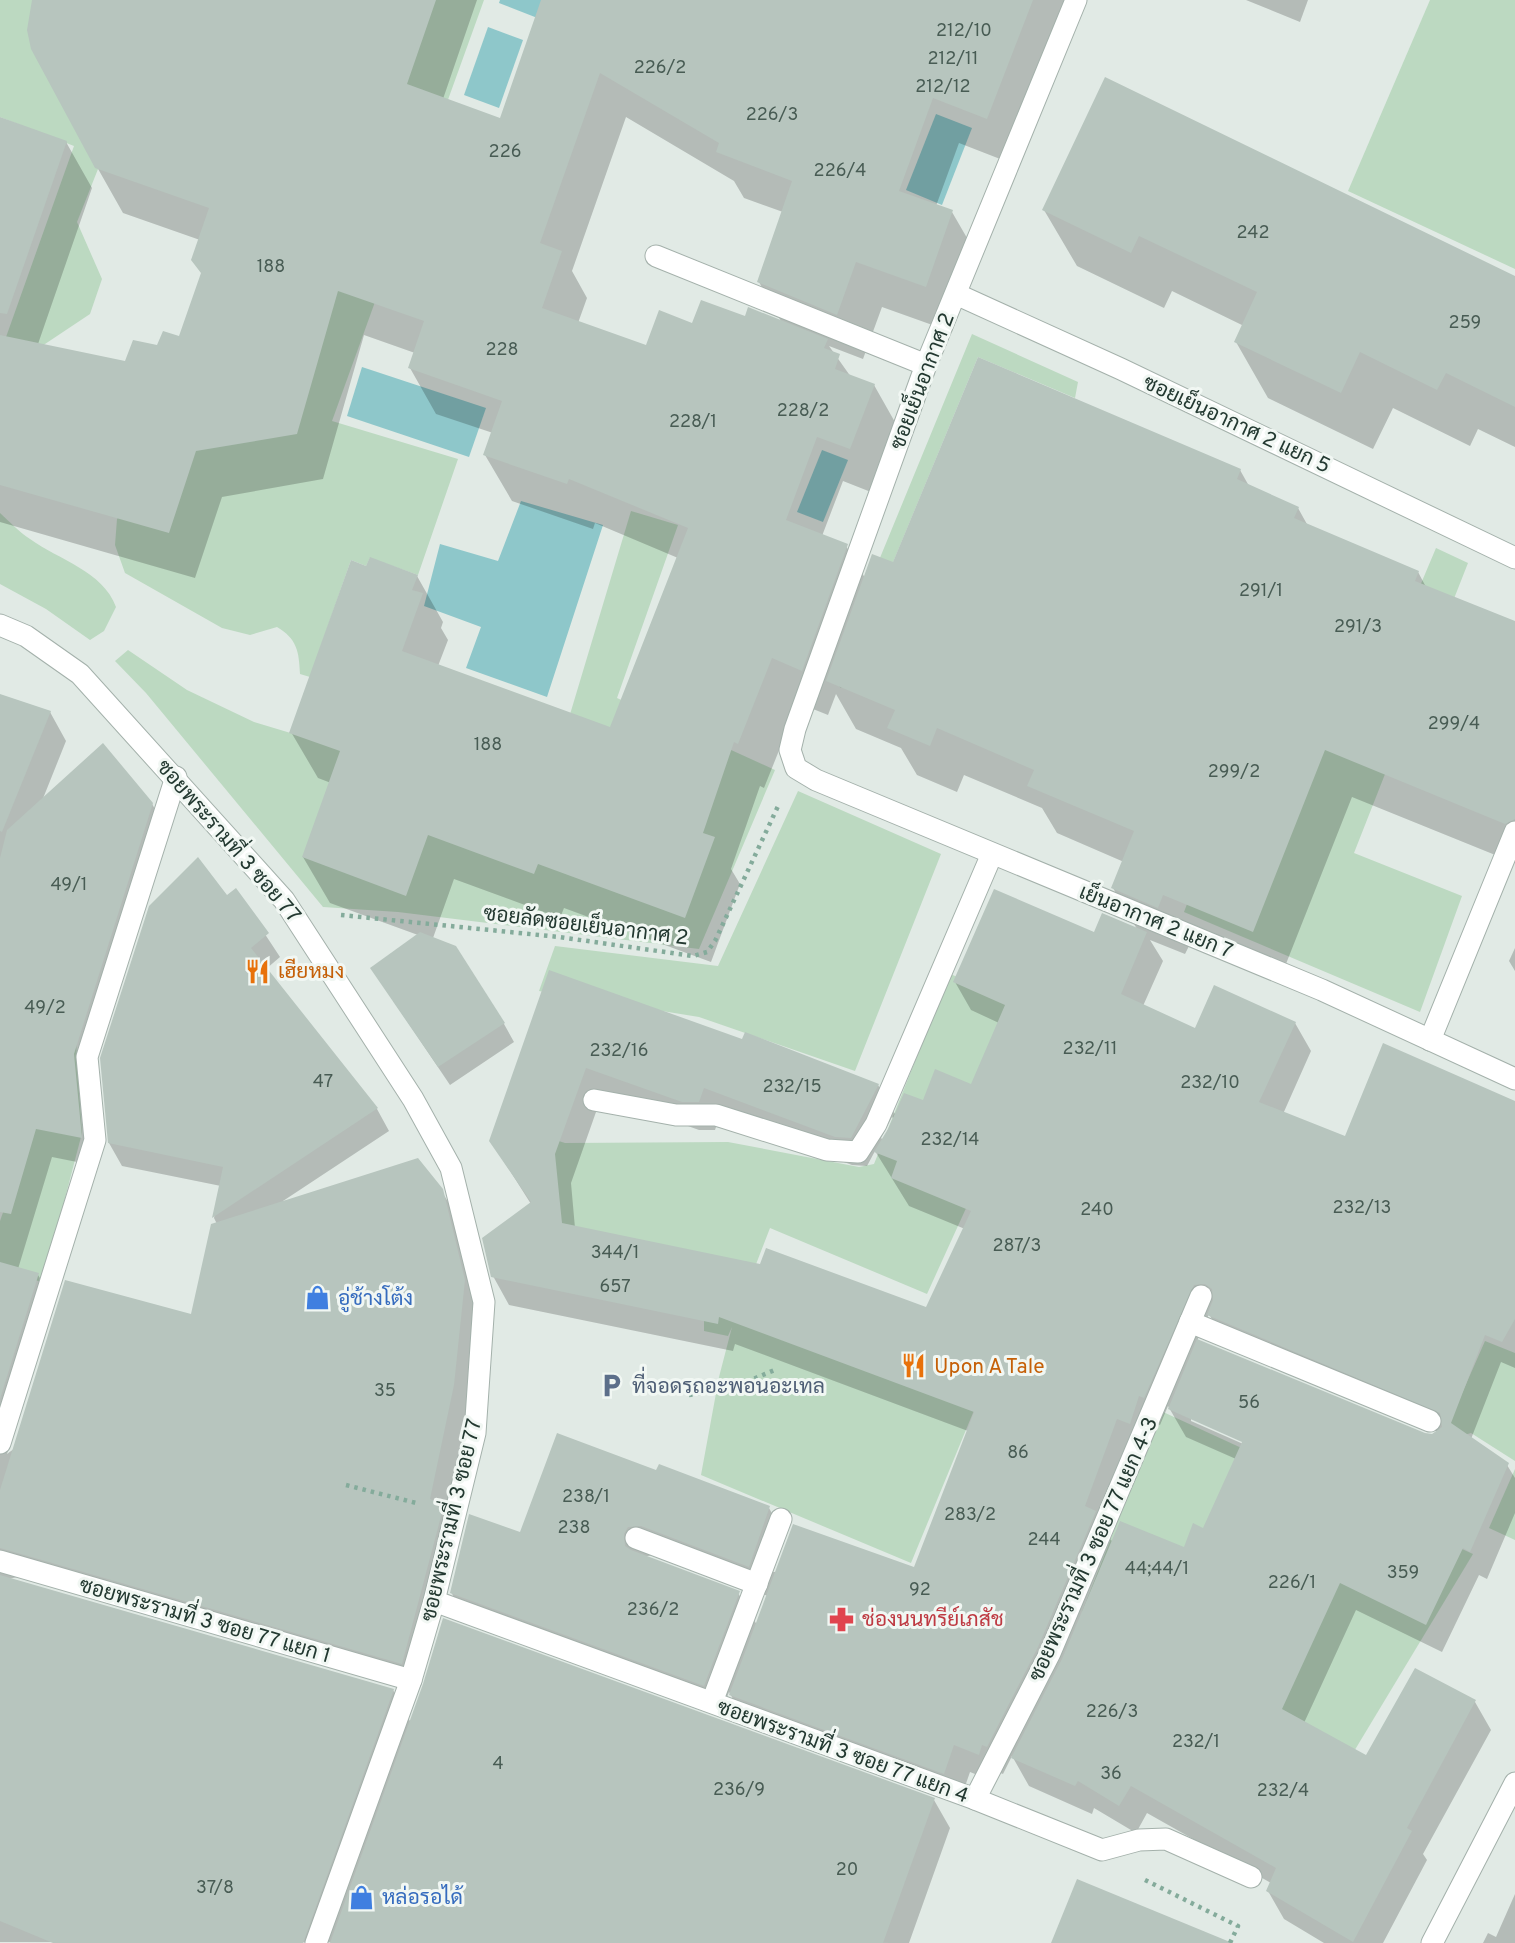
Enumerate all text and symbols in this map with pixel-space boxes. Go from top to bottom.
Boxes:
house number: 212/10 [936,20,992,43]
house number: 212/11 [928,48,979,71]
house number: 226/2 [634,57,686,80]
house number: 212/12 [915,76,971,99]
house number: 226/3 [746,104,798,127]
house number: 226 [489,141,521,164]
house number: 226/4 [814,160,866,183]
house number: 242 [1236,222,1270,245]
house number: 188 [257,256,285,279]
street label: ซอยเย็นอากาศ 2 [882,308,962,454]
house number: 259 [1449,312,1481,335]
house number: 228 [485,339,519,362]
street label: ซอยเย็นอากาศ 2 แยก 5 [1138,367,1336,481]
house number: 228/2 [777,400,829,423]
house number: 228/1 [669,411,717,434]
house number: 291/1 [1239,580,1283,603]
house number: 291/3 [1334,616,1382,639]
house number: 299/4 [1428,713,1480,736]
house number: 188 [474,734,502,757]
street label: ซอยพระรามที่ 3 ซอย 77 [150,750,312,929]
house number: 299/2 [1208,761,1260,784]
house number: 49/1 [50,874,88,897]
street label: เย็นอากาศ 2 แยก 7 [1075,876,1237,966]
street label: ซอยลัดซอยเย็นอากาศ 2 [482,898,690,952]
restaurant icon: เฮียหมง [244,957,272,985]
place label: เฮียหมง [278,958,344,986]
house number: 49/2 [24,997,66,1020]
house number: 232/11 [1063,1038,1117,1061]
house number: 232/16 [590,1040,648,1063]
house number: 47 [313,1071,333,1094]
house number: 232/10 [1180,1072,1240,1095]
house number: 232/15 [762,1076,822,1099]
house number: 232/14 [921,1129,979,1152]
house number: 232/13 [1333,1197,1391,1220]
house number: 240 [1080,1199,1114,1222]
house number: 287/3 [993,1235,1041,1258]
house number: 344/1 [591,1242,639,1265]
house number: 657 [599,1276,631,1299]
shop icon: อู่ช้างโต้ง [304,1284,332,1312]
place label: อู่ช้างโต้ง [338,1285,413,1313]
restaurant icon: Upon A Tale [900,1352,928,1380]
place label: Upon A Tale [934,1354,1044,1381]
place label: ที่จอดรถอะพอนอะเทล [632,1366,825,1401]
parking icon: ที่จอดรถอะพอนอะเทล [598,1372,626,1400]
house number: 35 [374,1380,396,1403]
house number: 56 [1238,1392,1260,1415]
street label: ซอยพระรามที่ 3 ซอย 77 แยก 4-3 [1016,1410,1165,1686]
street label: ซอยพระรามที่ 3 ซอย 77 [408,1414,489,1624]
house number: 86 [1007,1442,1029,1465]
house number: 238/1 [562,1486,610,1509]
house number: 283/2 [944,1504,996,1527]
house number: 238 [558,1517,590,1540]
house number: 244 [1027,1529,1061,1552]
house number: 44;44/1 [1125,1558,1189,1581]
house number: 359 [1387,1562,1419,1585]
street label: ซอยพระรามที่ 3 ซอย 77 แยก 1 [76,1565,336,1670]
house number: 226/1 [1268,1572,1316,1595]
house number: 92 [909,1579,931,1602]
house number: 236/2 [627,1599,679,1622]
pharmacy icon: ช่องนนทรีย์เภสัช [828,1605,856,1633]
place label: ช่องนนทรีย์เภสัช [862,1605,1004,1634]
street label: ซอยพระรามที่ 3 ซอย 77 แยก 4 [713,1687,975,1811]
house number: 226/3 [1086,1701,1138,1724]
house number: 232/1 [1172,1731,1220,1754]
house number: 4 [492,1753,504,1776]
house number: 36 [1100,1763,1122,1786]
house number: 236/9 [713,1779,765,1802]
house number: 232/4 [1257,1780,1309,1803]
house number: 20 [836,1859,858,1882]
house number: 37/8 [196,1877,234,1900]
shop icon: หล่อรอได้ [348,1883,376,1911]
place label: หล่อรอได้ [382,1884,464,1912]

